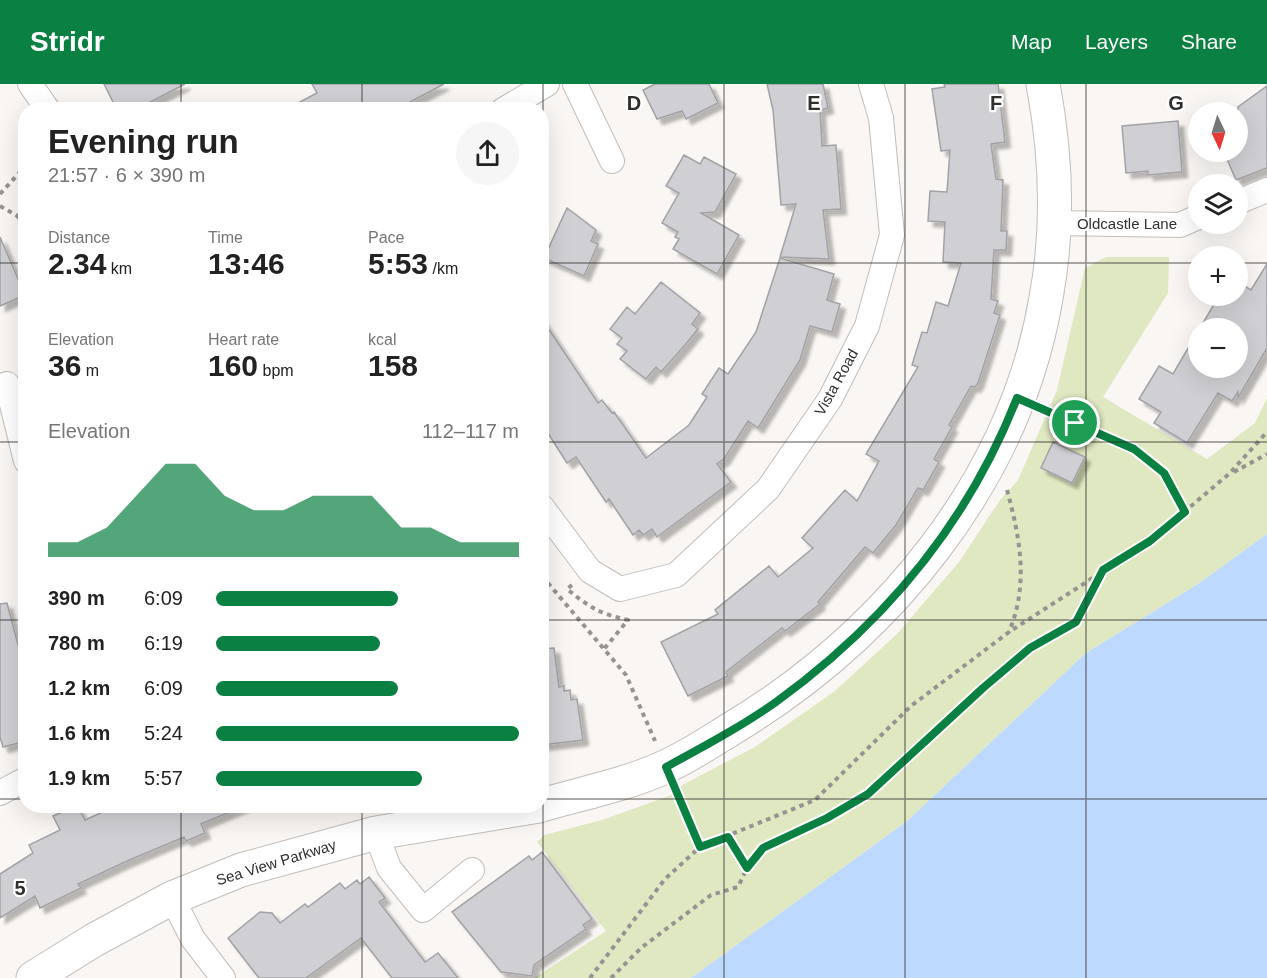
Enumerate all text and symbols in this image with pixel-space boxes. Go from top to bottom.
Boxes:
text: Stridr [30,26,105,57]
text: Map [1011,30,1052,53]
text: Layers [1085,30,1148,53]
text: Share [1181,30,1237,53]
text: D [627,92,641,114]
text: E [807,92,821,114]
text: F [990,92,1002,114]
text: G [1168,92,1184,114]
north arrow [1188,102,1248,162]
map controls [1188,102,1248,378]
button: share [456,122,519,185]
text: Evening run [48,123,239,160]
text: 21:57 · 6 × 390 m [48,164,205,186]
button: layers [1188,174,1248,234]
street label: Oldcastle Lane [1077,215,1177,232]
text: Distance [48,229,110,246]
text: Time [208,229,243,246]
text: Pace [368,229,404,246]
button: + [1188,246,1248,306]
text: 2.34 [48,247,106,280]
text: 13:46 [208,247,285,280]
text: 5:53 [368,247,428,280]
text: km [106,260,132,277]
text: /km [428,260,458,277]
button: − [1188,318,1248,378]
text: Elevation [48,331,114,348]
text: Heart rate [208,331,279,348]
text: kcal [368,331,396,348]
street label: Vista Road [811,346,861,418]
text: 36 [48,349,81,382]
text: 160 [208,349,258,382]
text: 158 [368,349,418,382]
text: m [81,362,99,379]
text: bpm [258,362,294,379]
pin [1049,397,1100,448]
icon: arrive [1058,406,1091,439]
text: Elevation [48,420,130,442]
text: 112–117 m [422,420,519,442]
text: 390 m [48,587,105,609]
text: 6:09 [144,587,183,609]
text: 780 m [48,632,105,654]
text: 6:19 [144,632,183,654]
text: 1.2 km [48,677,110,699]
text: 6:09 [144,677,183,699]
text: 1.6 km [48,722,110,744]
text: 5:24 [144,722,183,744]
text: 1.9 km [48,767,110,789]
text: 5:57 [144,767,183,789]
street label: Sea View Parkway [214,835,339,888]
text: 5 [14,877,26,899]

